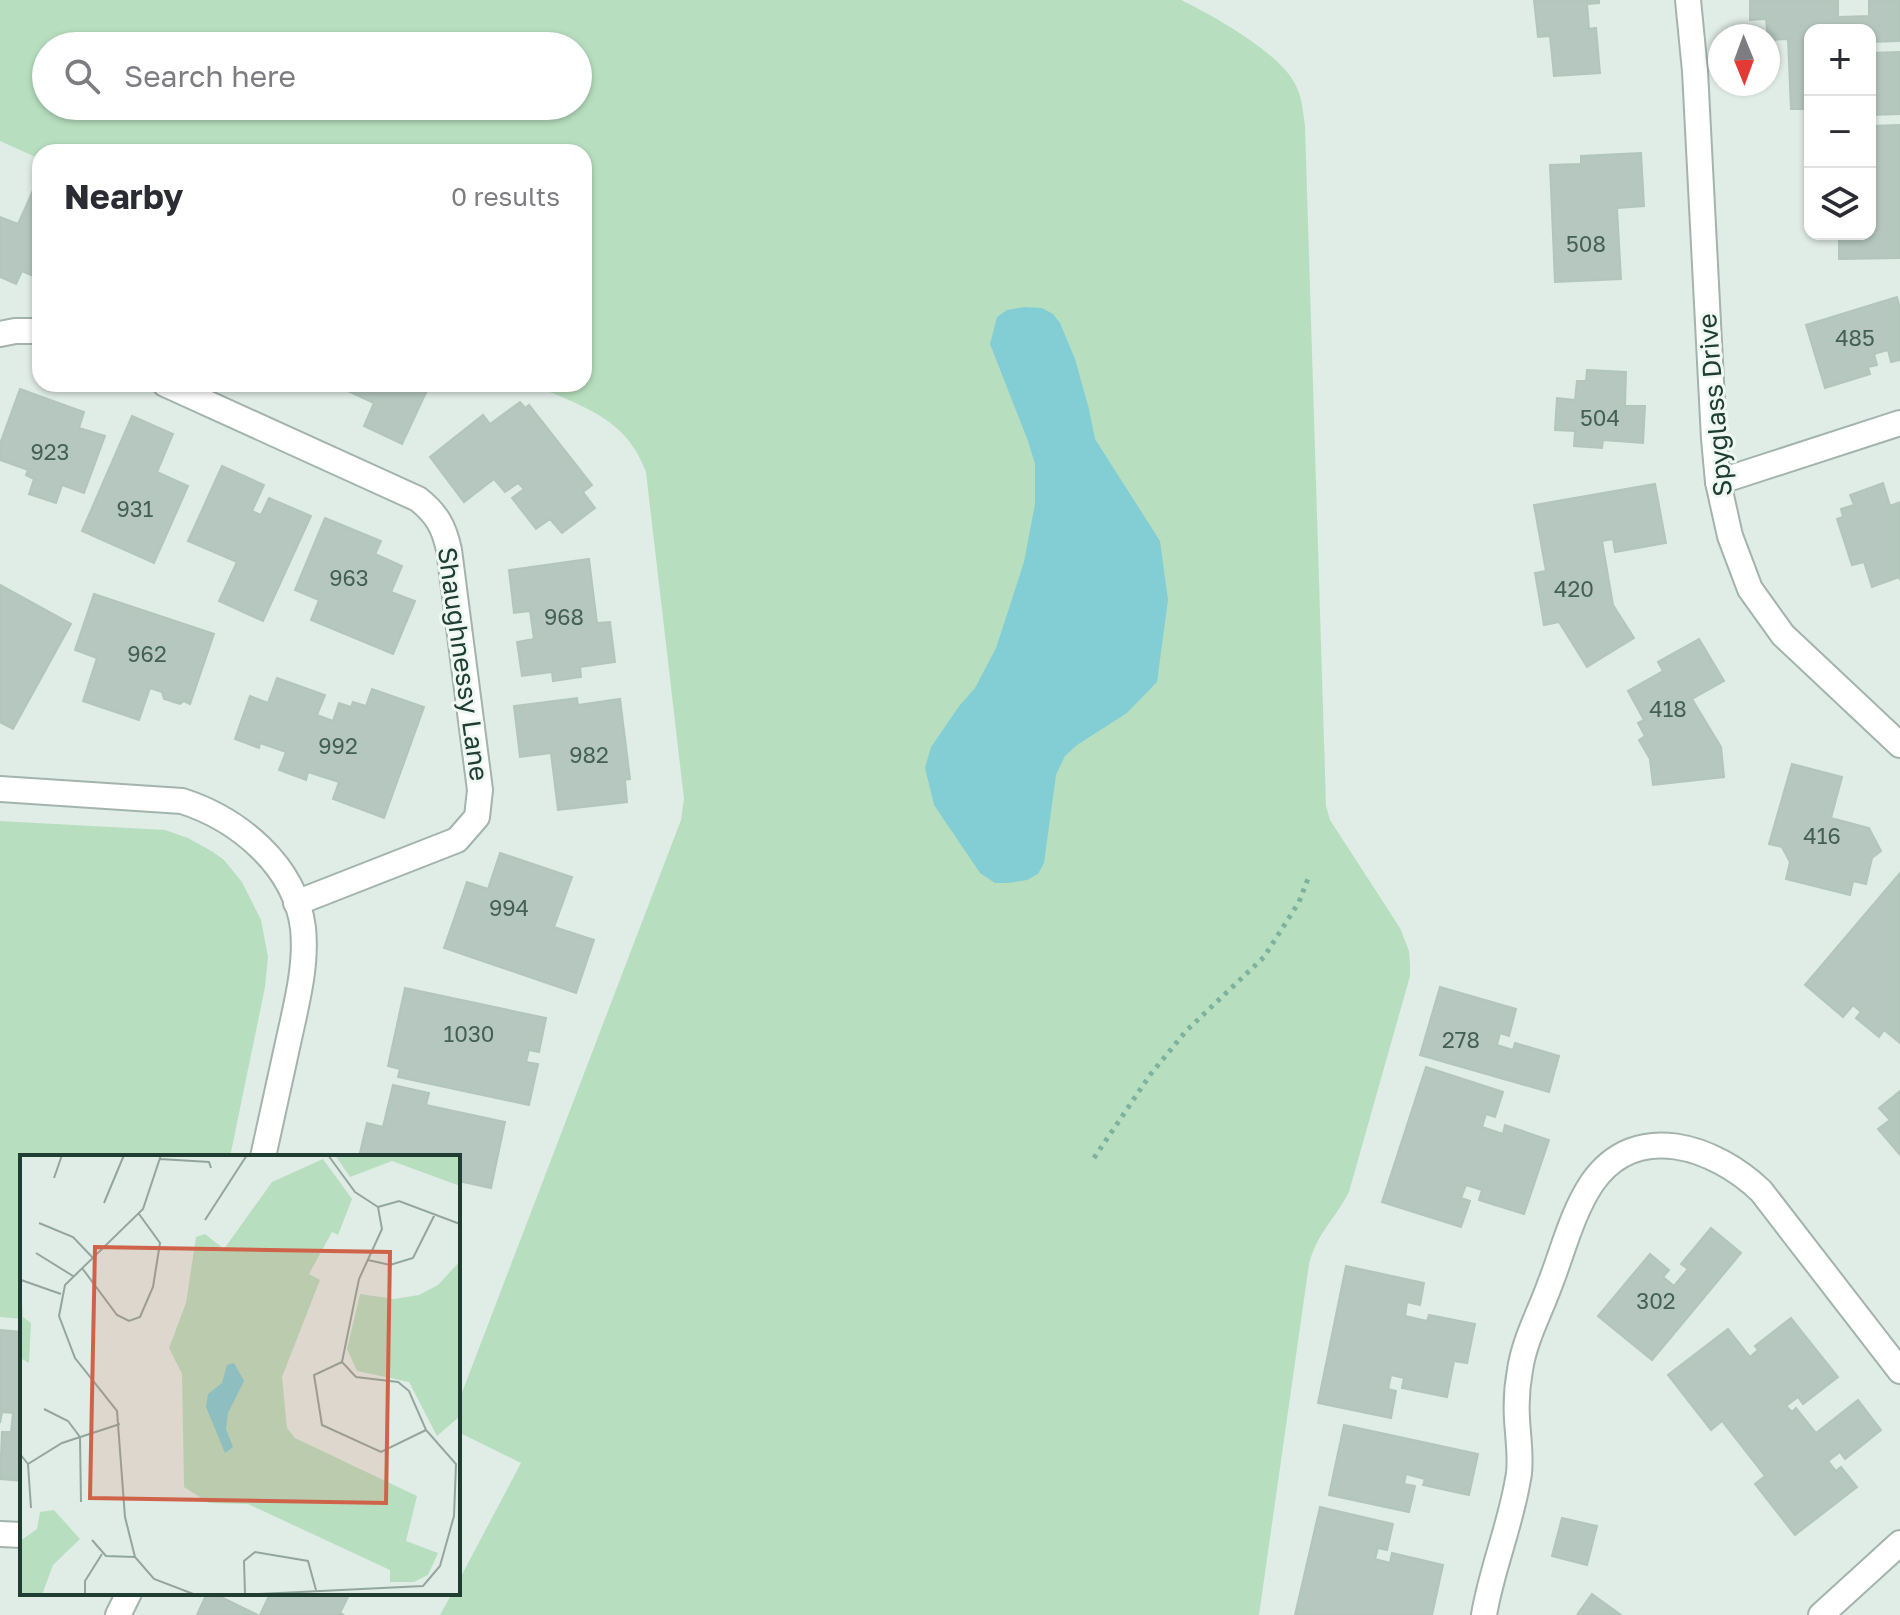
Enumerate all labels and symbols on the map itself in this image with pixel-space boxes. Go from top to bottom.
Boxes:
north arrow [1708,24,1780,96]
house number: 508 [1566,230,1606,257]
street label: Spyglass Drive [1691,312,1738,498]
house number: 485 [1835,324,1875,351]
house number: 504 [1580,404,1620,431]
house number: 923 [31,438,69,465]
house number: 931 [117,495,154,522]
street label: Shaughnessy Lane [432,545,495,783]
house number: 963 [329,564,369,591]
house number: 420 [1554,575,1594,602]
house number: 968 [544,603,584,630]
house number: 962 [127,640,167,667]
house number: 418 [1649,695,1687,722]
house number: 992 [318,732,358,759]
house number: 982 [569,741,609,768]
house number: 416 [1803,822,1841,849]
house number: 994 [489,894,529,921]
house number: 1030 [444,1020,494,1047]
house number: 278 [1442,1026,1480,1053]
inset map [20,1155,460,1595]
house number: 302 [1636,1287,1676,1314]

